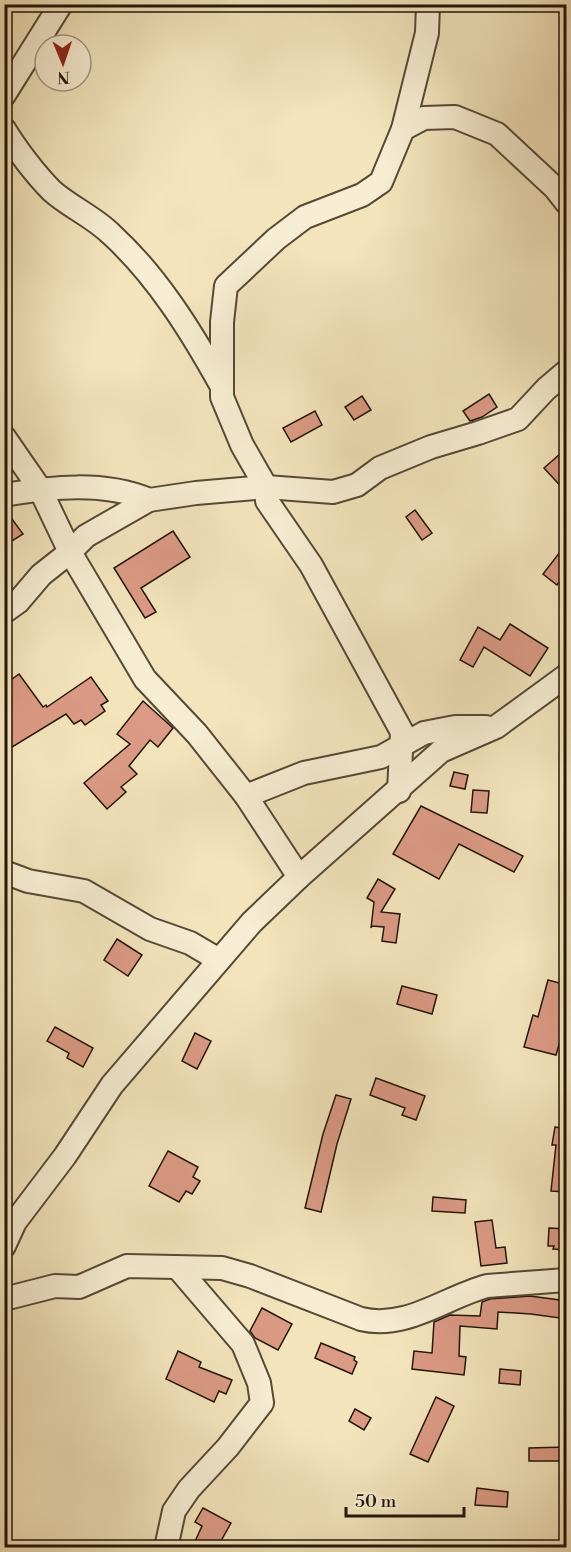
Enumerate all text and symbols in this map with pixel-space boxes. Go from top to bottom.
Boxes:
north arrow [33,33,93,93]
text: N [56,67,70,87]
scale bar [346,1480,464,1518]
text: 50 m [355,1490,397,1513]

